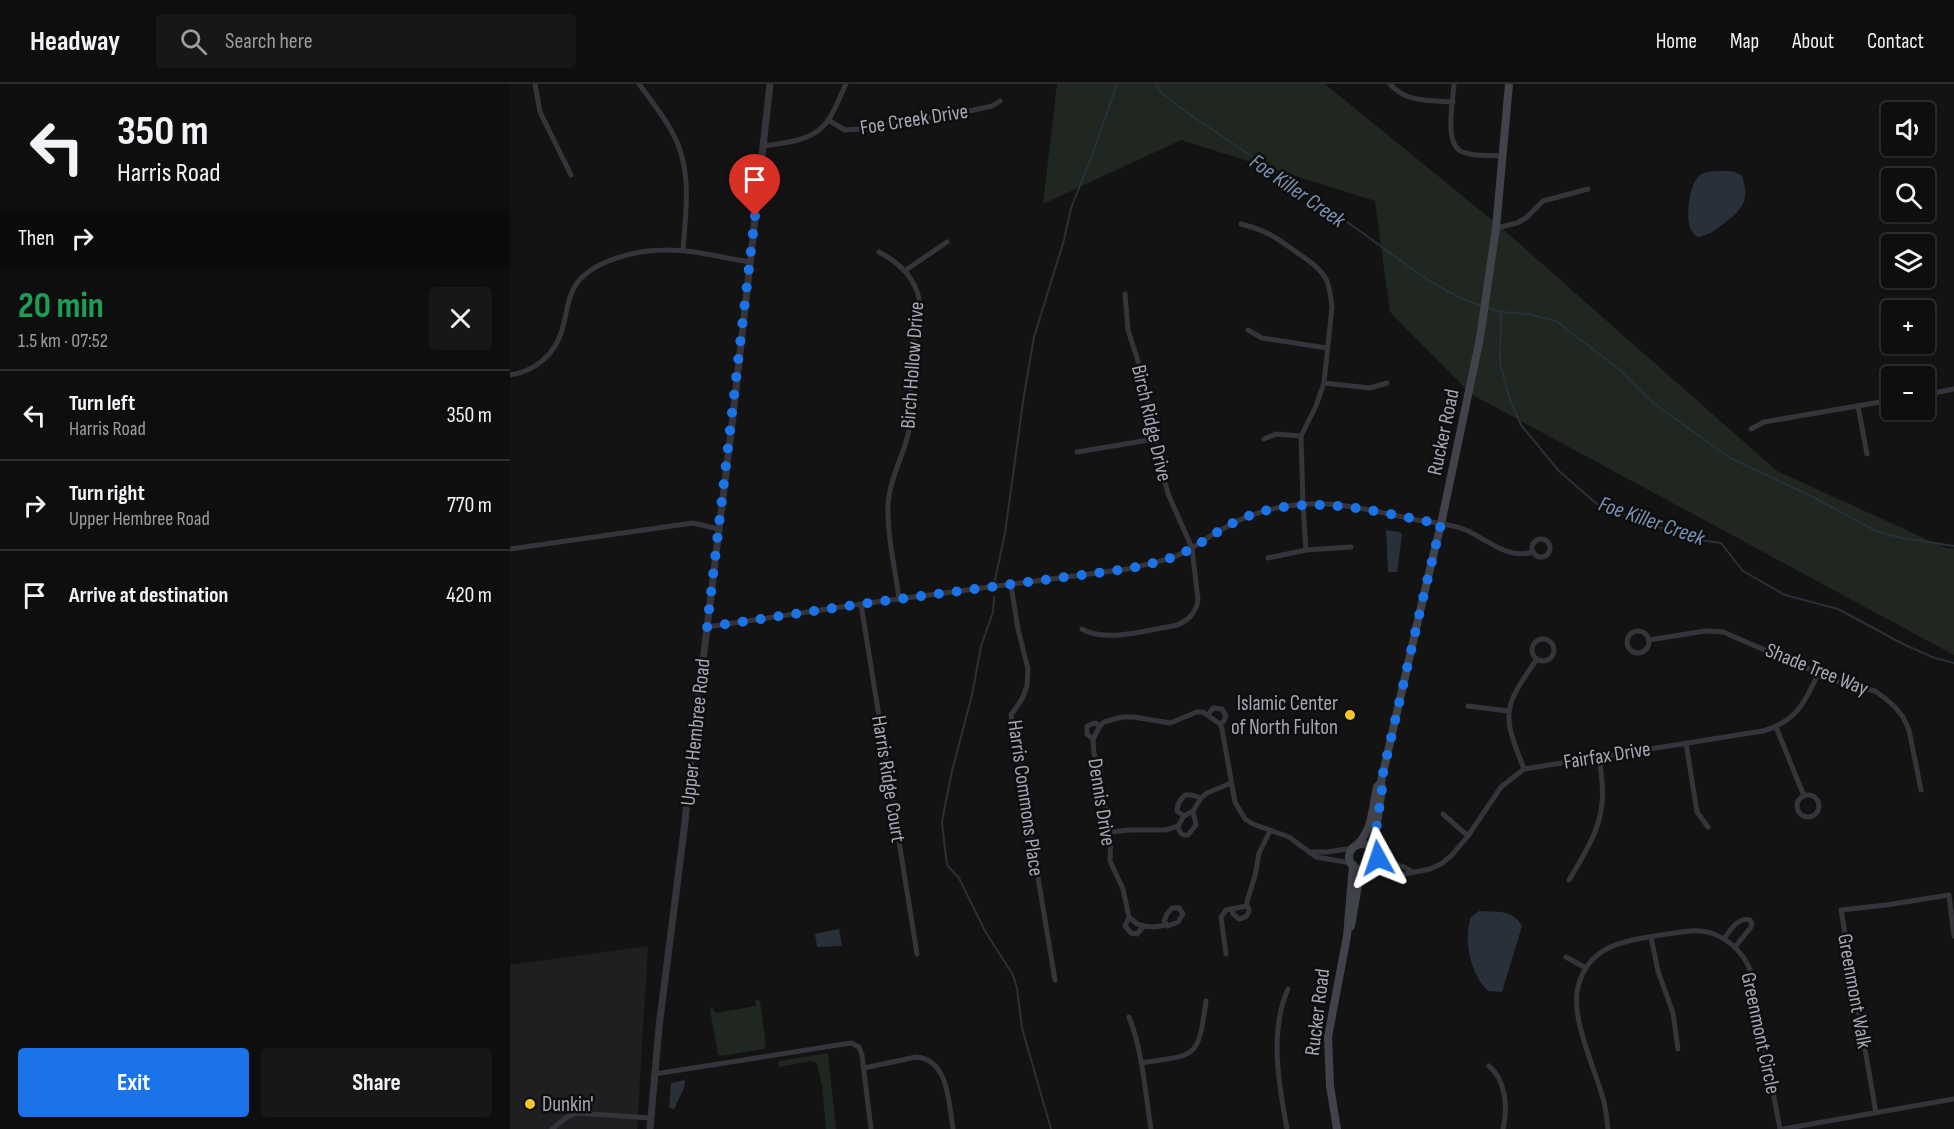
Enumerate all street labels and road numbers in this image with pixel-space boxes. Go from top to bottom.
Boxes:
street label: Foe Creek Drive [858,99,970,140]
street label: Birch Hollow Drive [896,301,929,429]
street label: Birch Ridge Drive [1126,362,1177,484]
street label: Rucker Road [1422,387,1465,477]
street label: Shade Tree Way [1762,638,1872,701]
street label: Upper Hembree Road [675,657,716,807]
street label: Harris Ridge Court [866,714,911,844]
street label: Harris Commons Place [1002,718,1049,878]
street label: Fairfax Drive [1562,736,1652,775]
street label: Dennis Drive [1082,757,1121,848]
street label: Greenmont Walk [1832,932,1877,1051]
street label: Rucker Road [1300,967,1335,1057]
street label: Greenmont Circle [1735,970,1786,1096]

